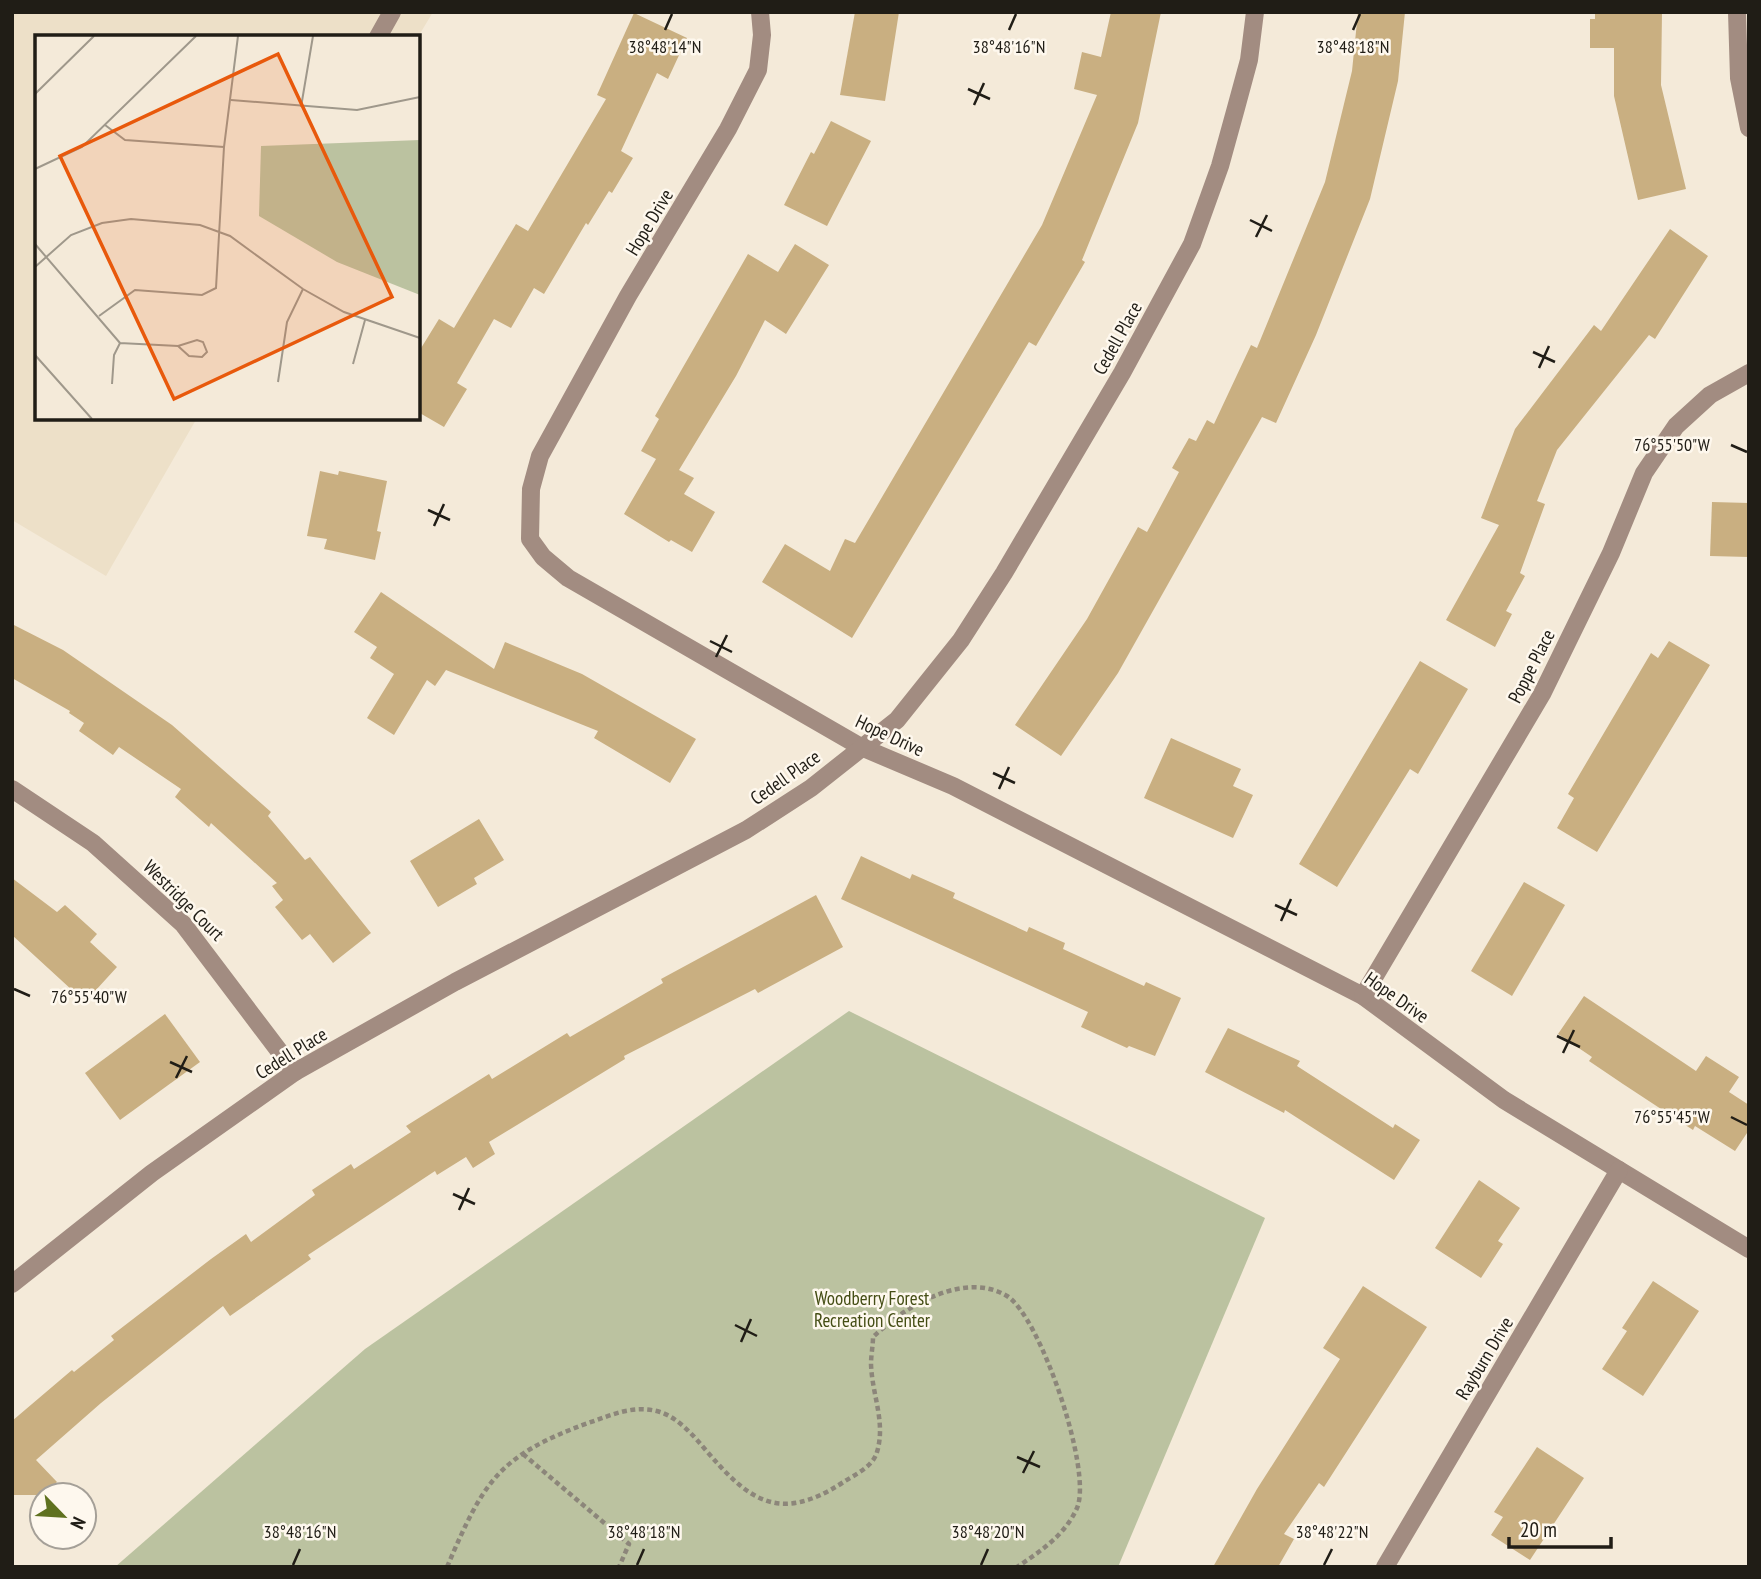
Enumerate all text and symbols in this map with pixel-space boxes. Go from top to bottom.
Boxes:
inset map [35,35,420,420]
text: 38°48'14"N [629,35,701,58]
text: 38°48'16"N [973,35,1045,58]
text: 38°48'18"N [1317,35,1389,58]
street label: Hope Drive [620,184,678,259]
street label: Cedell Place [1087,297,1147,379]
text: 76°55'50"W [1634,433,1710,456]
street label: Poppe Place [1502,625,1560,707]
street label: Hope Drive [852,709,928,761]
street label: Cedell Place [745,744,825,810]
street label: Westridge Court [138,854,230,946]
street label: Hope Drive [1360,966,1434,1028]
text: 76°55'40"W [51,985,127,1008]
street label: Cedell Place [251,1022,331,1084]
text: 76°55'45"W [1634,1105,1710,1128]
park label: Woodberry Forest Recreation Center [814,1286,931,1332]
street label: Rayburn Drive [1450,1312,1518,1404]
north arrow [28,1481,98,1551]
scale bar [1509,1506,1610,1550]
text: N [65,1513,91,1533]
text: 20 m [1520,1516,1557,1543]
text: 38°48'16"N [264,1520,336,1543]
text: 38°48'18"N [608,1520,680,1543]
text: 38°48'20"N [952,1520,1024,1543]
text: 38°48'22"N [1296,1520,1368,1543]

